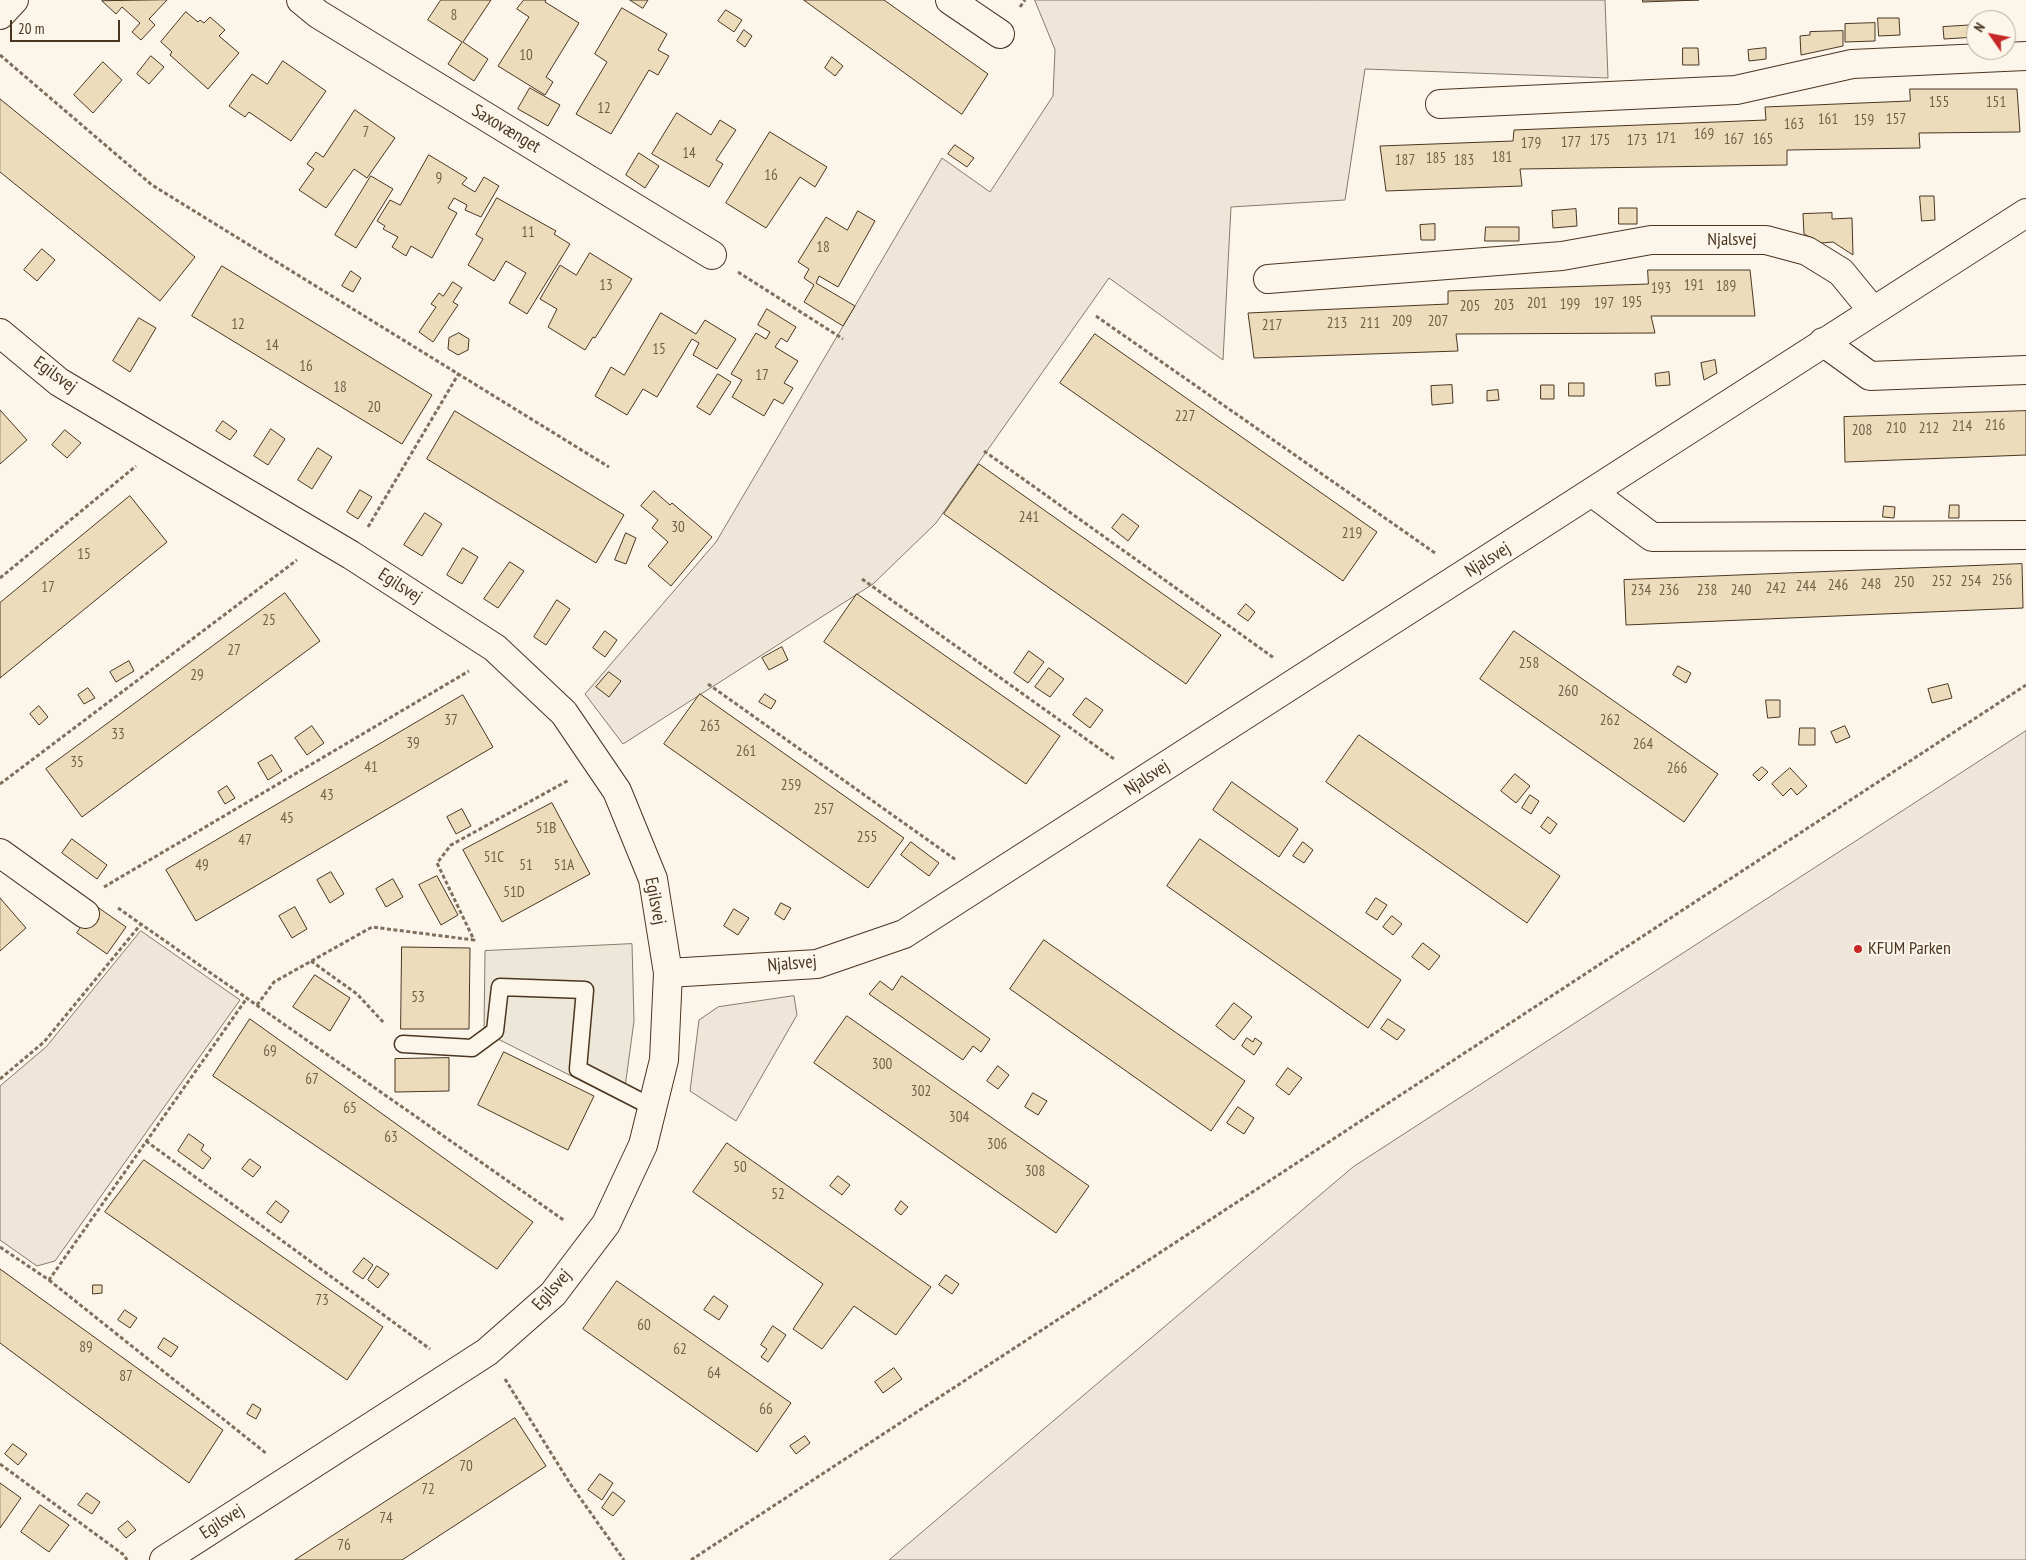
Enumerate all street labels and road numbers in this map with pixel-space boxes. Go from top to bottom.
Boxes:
street label: Saxovænget [468,100,544,158]
street label: Njalsvej [1707,229,1757,251]
street label: Egilsvej [29,352,81,398]
street label: Njalsvej [1461,538,1515,582]
street label: Egilsvej [374,564,426,608]
street label: Njalsvej [1120,756,1174,800]
street label: Egilsvej [640,875,670,927]
street label: Njalsvej [766,951,818,977]
street label: Egilsvej [528,1265,576,1315]
street label: Egilsvej [196,1500,248,1544]

